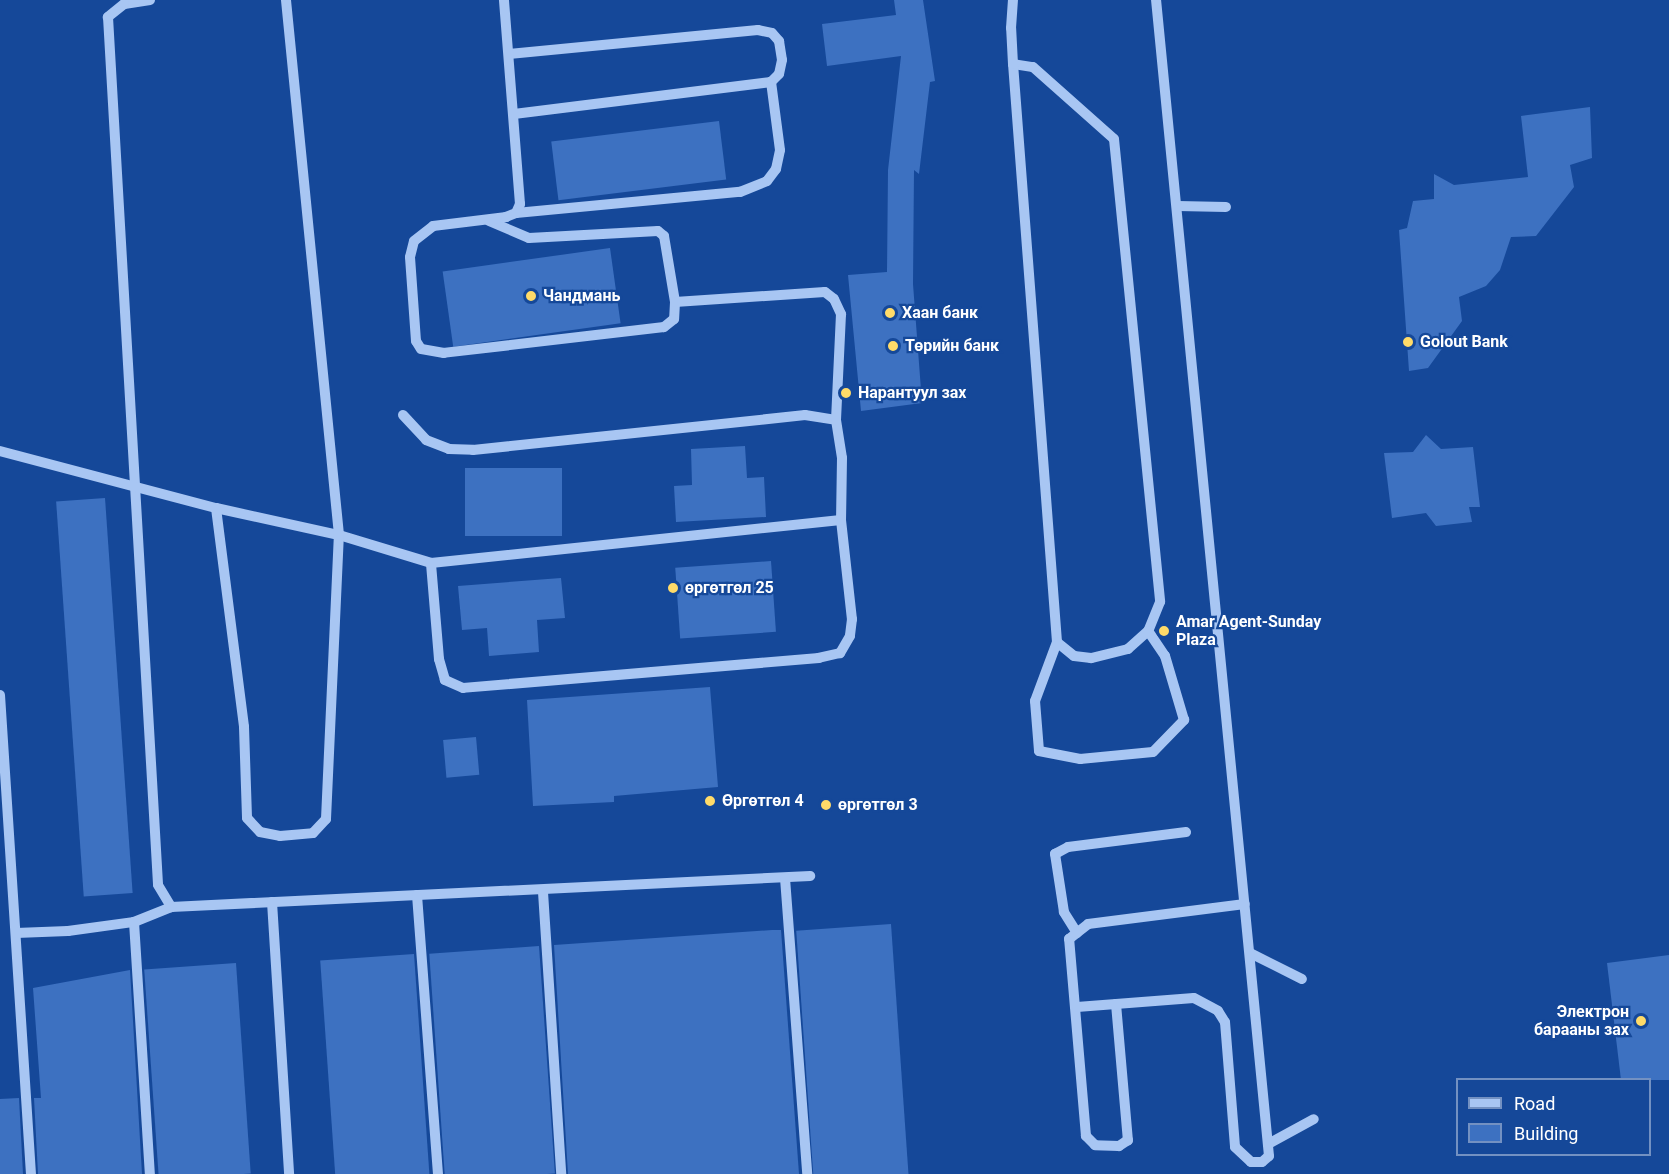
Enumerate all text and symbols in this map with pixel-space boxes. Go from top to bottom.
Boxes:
place label: Чандмань [543,286,620,306]
marker: Чандмань [524,289,538,303]
place label: Хаан банк [902,303,978,323]
marker: Хаан банк [883,306,897,320]
place label: Golout Bank [1420,332,1508,352]
marker: Golout Bank [1401,335,1415,349]
place label: Төрийн банк [905,336,999,356]
marker: Төрийн банк [886,339,900,353]
place label: Нарантуул зах [858,383,966,403]
marker: Нарантуул зах [839,386,853,400]
place label: өргөтгөл 25 [685,578,774,598]
marker: өргөтгөл 25 [666,581,680,595]
place label: Amar Agent-Sunday Plaza [1176,612,1321,650]
marker: Amar Agent-Sunday Plaza [1157,624,1171,638]
place label: Өргөтгөл 4 [722,791,804,811]
marker: Өргөтгөл 4 [703,794,717,808]
place label: өргөтгөл 3 [838,795,918,815]
marker: өргөтгөл 3 [819,798,833,812]
place label: Электрон барааны зах [1534,1002,1629,1040]
marker: Электрон барааны зах [1634,1014,1648,1028]
legend [1456,1078,1651,1156]
text: Road [1514,1093,1555,1114]
text: Building [1514,1123,1578,1144]

